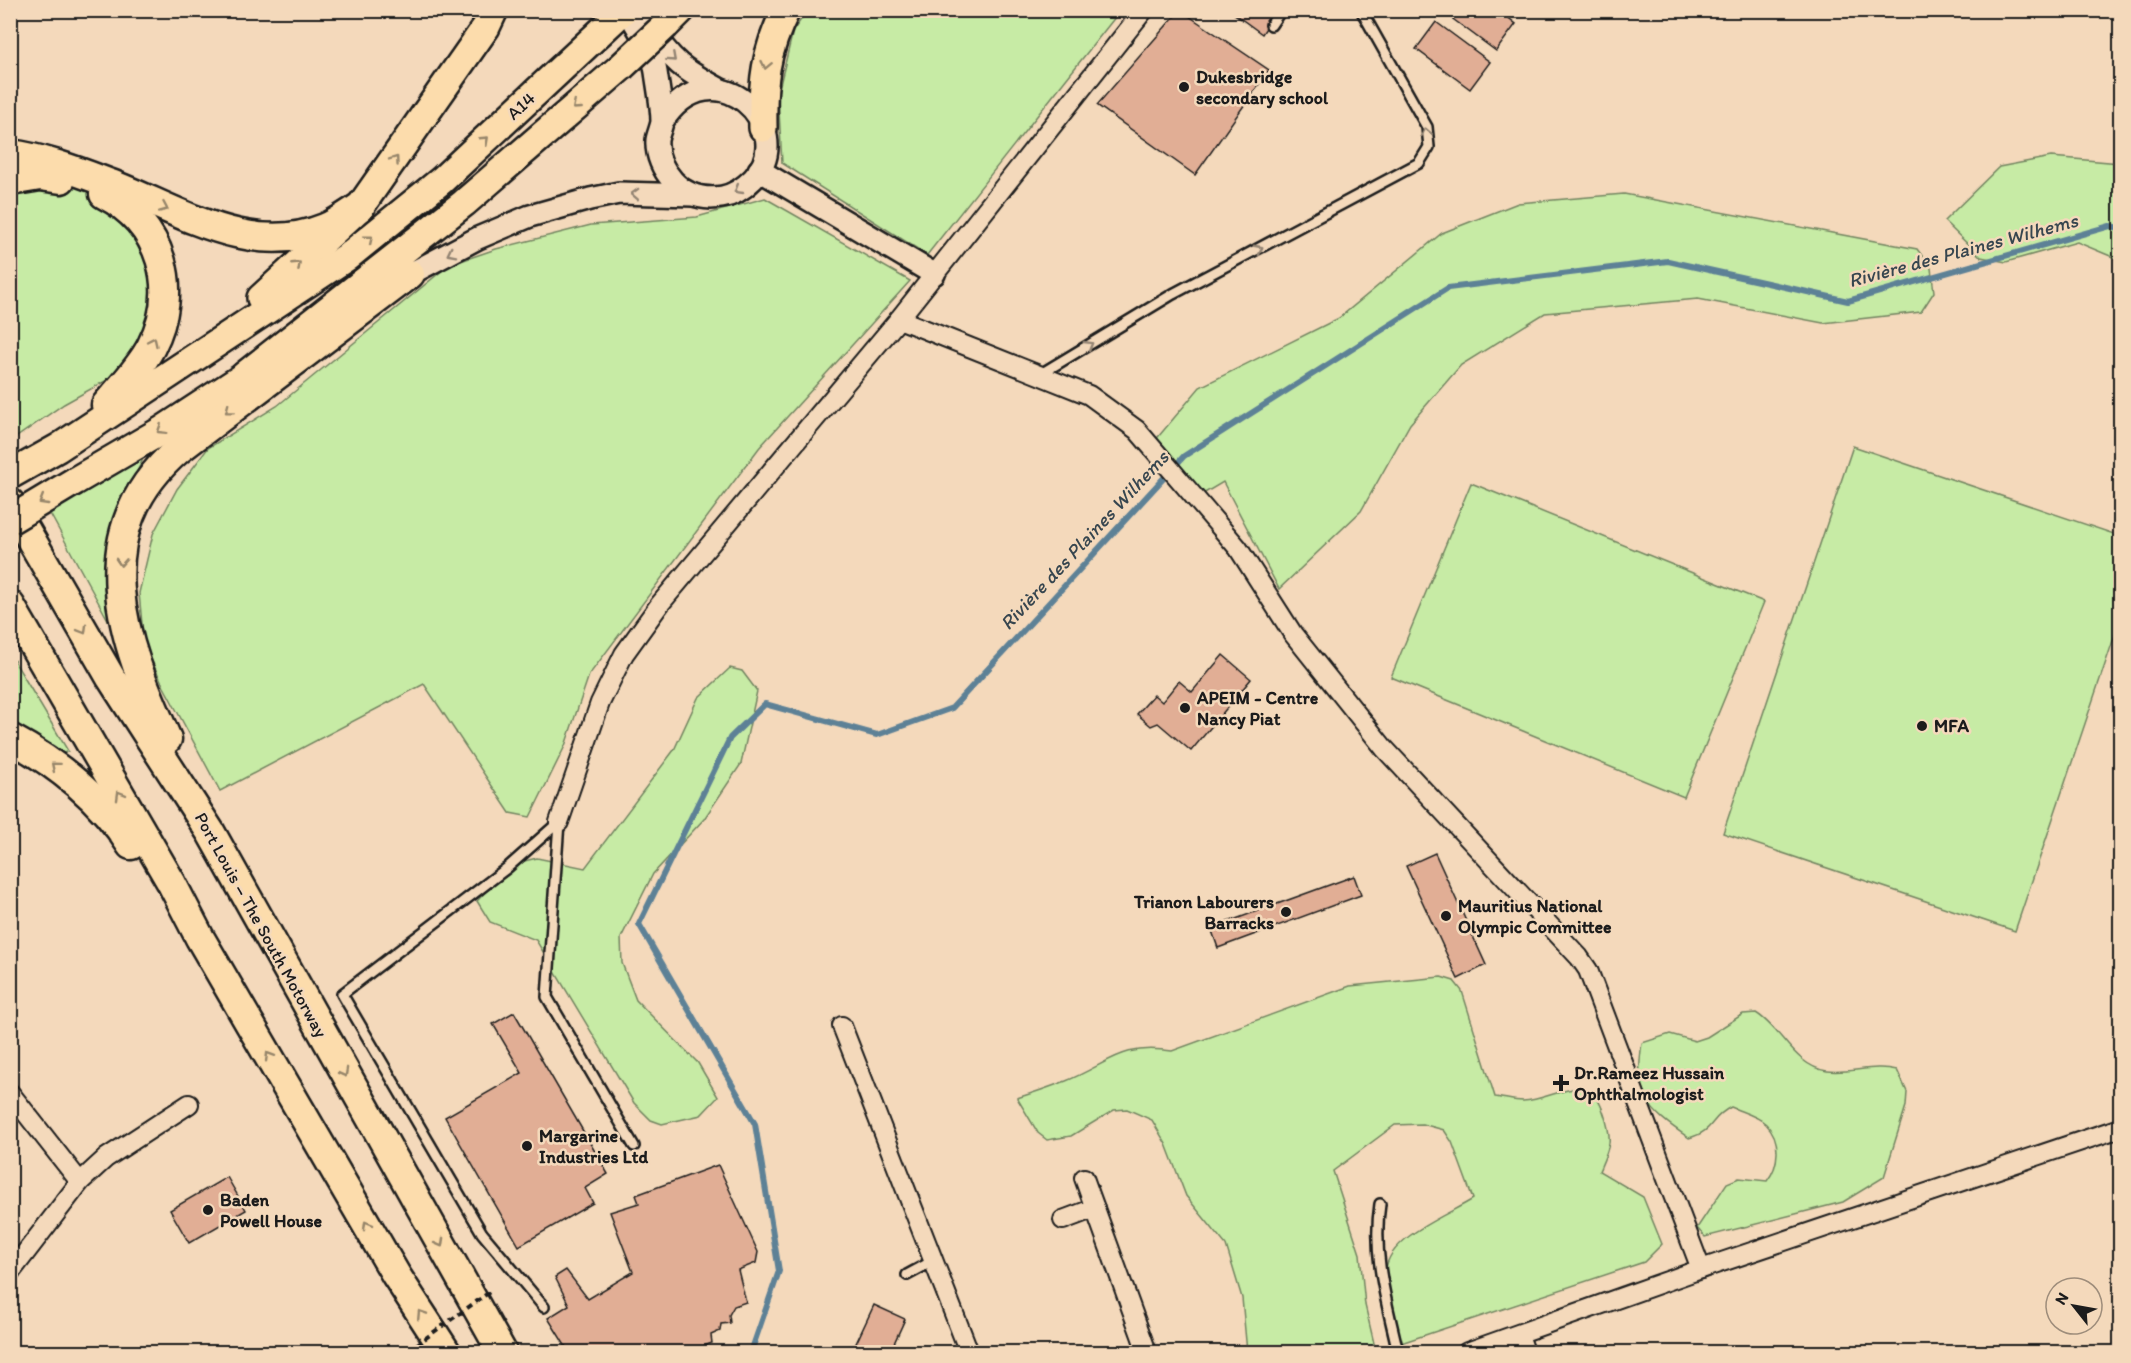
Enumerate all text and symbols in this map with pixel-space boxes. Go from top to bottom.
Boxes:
one-way arrow [666,51,677,62]
one-way arrow [760,60,773,70]
place label: Dukesbridge secondary school [1196,66,1329,109]
marker: Dukesbridge secondary school [1177,80,1191,94]
street label: A14 [502,87,540,125]
one-way arrow [572,99,583,110]
one-way arrow [1420,127,1433,137]
one-way arrow [477,137,488,148]
one-way arrow [388,156,399,167]
one-way arrow [734,182,745,193]
one-way arrow [630,187,639,200]
one-way arrow [158,201,169,213]
water label: Rivière des Plaines Wilhems [1846,207,2082,292]
one-way arrow [362,236,373,247]
one-way arrow [446,245,457,257]
one-way arrow [1253,245,1263,256]
one-way arrow [291,261,301,272]
one-way arrow [146,337,158,348]
one-way arrow [1083,340,1093,352]
one-way arrow [224,403,235,414]
one-way arrow [157,423,168,434]
water label: Rivière des Plaines Wilhems [994,444,1174,635]
one-way arrow [39,493,49,505]
one-way arrow [114,557,127,566]
one-way arrow [76,624,88,634]
place label: APEIM - Centre Nancy Piat [1196,687,1319,730]
marker: APEIM - Centre Nancy Piat [1178,701,1192,715]
place label: MFA [1934,715,1969,737]
marker: MFA [1915,719,1929,733]
one-way arrow [51,762,62,773]
one-way arrow [116,791,128,802]
street label: Port Louis – The South Motorway [190,809,332,1042]
place label: Trianon Labourers Barracks [1133,891,1274,934]
place label: Mauritius National Olympic Committee [1458,895,1612,938]
marker: Trianon Labourers Barracks [1279,905,1293,919]
marker: Mauritius National Olympic Committee [1439,909,1453,923]
one-way arrow [265,1052,277,1062]
place label: Dr.Rameez Hussain Ophthalmologist [1574,1062,1725,1105]
one-way arrow [337,1067,348,1077]
marker: Dr.Rameez Hussain Ophthalmologist [1552,1074,1570,1092]
place label: Margarine Industries Ltd [539,1125,648,1168]
marker: Margarine Industries Ltd [520,1139,534,1153]
place label: Baden Powell House [220,1189,323,1232]
marker: Baden Powell House [201,1203,215,1217]
one-way arrow [363,1220,375,1231]
one-way arrow [433,1237,444,1247]
north arrow [2044,1276,2104,1336]
text: N [2051,1289,2072,1308]
one-way arrow [417,1310,428,1321]

